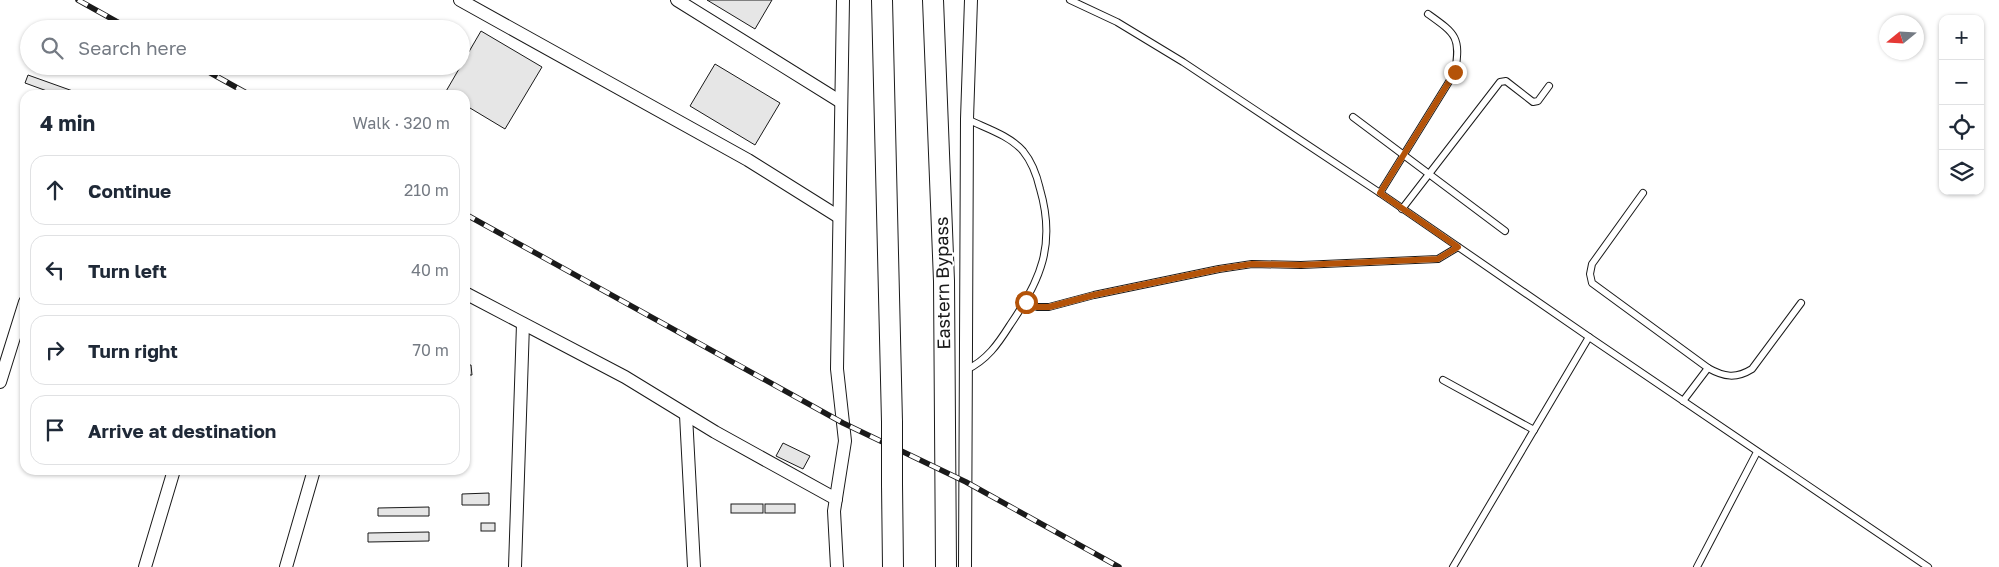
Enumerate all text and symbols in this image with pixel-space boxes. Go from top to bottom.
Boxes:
north arrow [1879,15,1924,60]
map controls [1939,15,1984,195]
button: + [1939,15,1984,60]
search box [20,20,470,75]
icon: search [38,34,66,62]
text: Search here [78,36,187,59]
button: − [1939,60,1984,105]
route end [1444,61,1467,84]
button: locate [1939,105,1984,150]
text: 4 min [40,110,95,136]
text: Walk · 320 m [353,113,450,133]
button: layers [1939,150,1984,195]
icon: ahead [41,176,69,204]
text: Continue [88,179,171,202]
text: 210 m [404,180,449,200]
street label: Eastern Bypass [930,216,954,350]
icon: left [41,256,69,284]
text: Turn left [88,259,167,282]
text: 40 m [411,260,449,280]
route start [1015,291,1038,314]
icon: right [41,336,69,364]
text: Turn right [88,339,178,362]
text: 70 m [412,340,449,360]
icon: arrive [41,416,69,444]
text: Arrive at destination [88,419,276,442]

